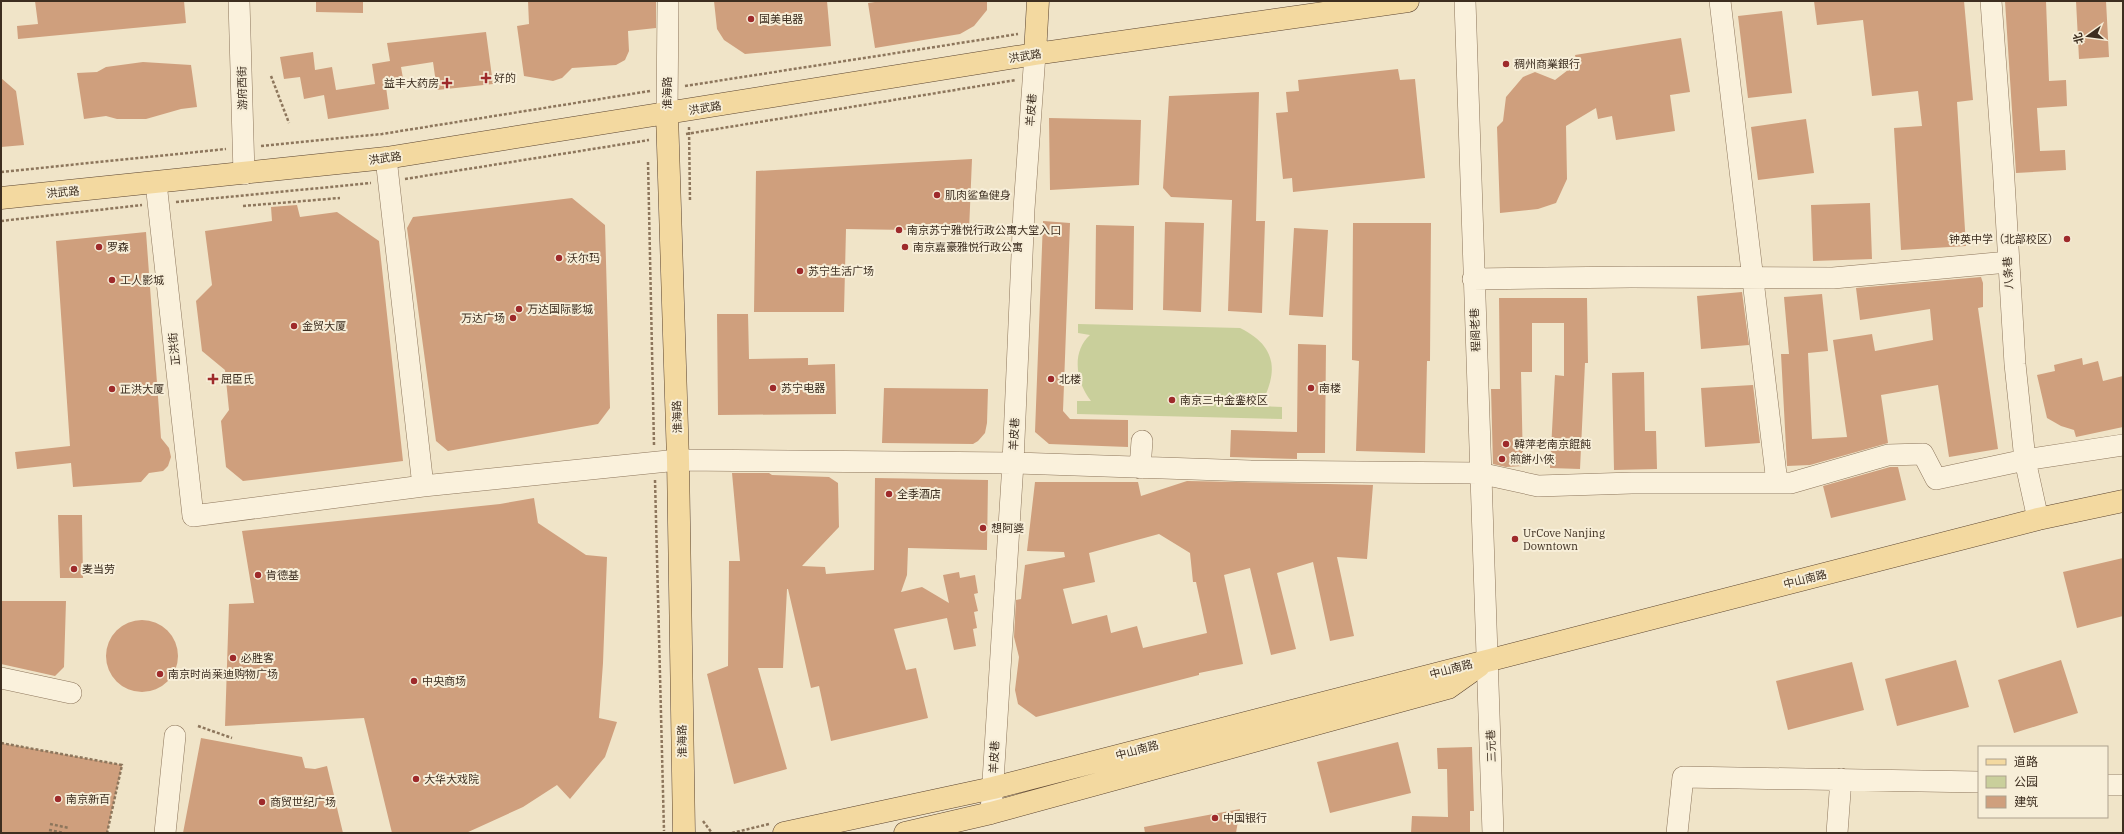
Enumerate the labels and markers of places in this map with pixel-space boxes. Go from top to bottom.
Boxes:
place label: 国美电器 [759,12,803,26]
marker: 国美电器 [746,14,756,24]
place label: 稠州商業銀行 [1514,57,1580,71]
marker: 稠州商業銀行 [1501,59,1511,69]
place label: 好的 [494,71,516,85]
marker: 好的 [481,73,491,83]
place label: 益丰大药房 [384,76,439,90]
marker: 益丰大药房 [442,78,452,88]
place label: 肌肉鲨鱼健身 [945,188,1011,202]
marker: 肌肉鲨鱼健身 [932,190,942,200]
place label: 南京苏宁雅悦行政公寓大堂入口 [907,223,1061,237]
marker: 南京苏宁雅悦行政公寓大堂入口 [894,225,904,235]
place label: 钟英中学（北部校区） [1949,232,2059,246]
marker: 钟英中学（北部校区） [2062,234,2072,244]
place label: 罗森 [107,240,129,254]
place label: 南京嘉豪雅悦行政公寓 [913,240,1023,254]
marker: 罗森 [94,242,104,252]
marker: 南京嘉豪雅悦行政公寓 [900,242,910,252]
place label: 沃尔玛 [567,251,600,265]
marker: 沃尔玛 [554,253,564,263]
place label: 苏宁生活广场 [808,264,874,278]
marker: 苏宁生活广场 [795,266,805,276]
place label: 工人影城 [120,273,164,287]
marker: 工人影城 [107,275,117,285]
place label: 万达国际影城 [527,302,593,316]
marker: 万达国际影城 [514,304,524,314]
place label: 万达广场 [461,311,505,325]
marker: 万达广场 [508,313,518,323]
place label: 金贸大厦 [302,319,346,333]
marker: 金贸大厦 [289,321,299,331]
place label: 屈臣氏 [221,372,254,386]
place label: 北楼 [1059,372,1081,386]
marker: 屈臣氏 [208,374,218,384]
marker: 北楼 [1046,374,1056,384]
place label: 苏宁电器 [781,381,825,395]
place label: 南楼 [1319,381,1341,395]
place label: 正洪大厦 [120,382,164,396]
marker: 苏宁电器 [768,383,778,393]
marker: 南楼 [1306,383,1316,393]
marker: 正洪大厦 [107,384,117,394]
place label: 南京三中金銮校区 [1180,393,1268,407]
marker: 南京三中金銮校区 [1167,395,1177,405]
place label: 韓萍老南京餛飩 [1514,437,1591,451]
marker: 韓萍老南京餛飩 [1501,439,1511,449]
place label: 煎餅小俠 [1510,452,1555,466]
marker: 煎餅小俠 [1497,454,1507,464]
place label: 全季酒店 [897,487,941,501]
marker: 全季酒店 [884,489,894,499]
place label: 想阿婆 [991,521,1024,535]
marker: 想阿婆 [978,523,988,533]
place label: UrCove Nanjing Downtown [1523,526,1605,553]
marker: UrCove Nanjing Downtown [1510,534,1520,544]
place label: 麦当劳 [82,562,115,576]
marker: 麦当劳 [69,564,79,574]
place label: 肯德基 [266,568,299,582]
marker: 肯德基 [253,570,263,580]
place label: 必胜客 [241,651,274,665]
marker: 必胜客 [228,653,238,663]
place label: 南京时尚莱迪购物广场 [168,667,278,681]
marker: 南京时尚莱迪购物广场 [155,669,165,679]
place label: 中央商场 [422,674,466,688]
marker: 中央商场 [409,676,419,686]
place label: 大华大戏院 [424,772,479,786]
marker: 大华大戏院 [411,774,421,784]
place label: 南京新百 [66,792,110,806]
marker: 南京新百 [53,794,63,804]
place label: 商贸世纪广场 [270,795,336,809]
marker: 商贸世纪广场 [257,797,267,807]
place label: 中国银行 [1223,811,1267,825]
marker: 中国银行 [1210,813,1220,823]

